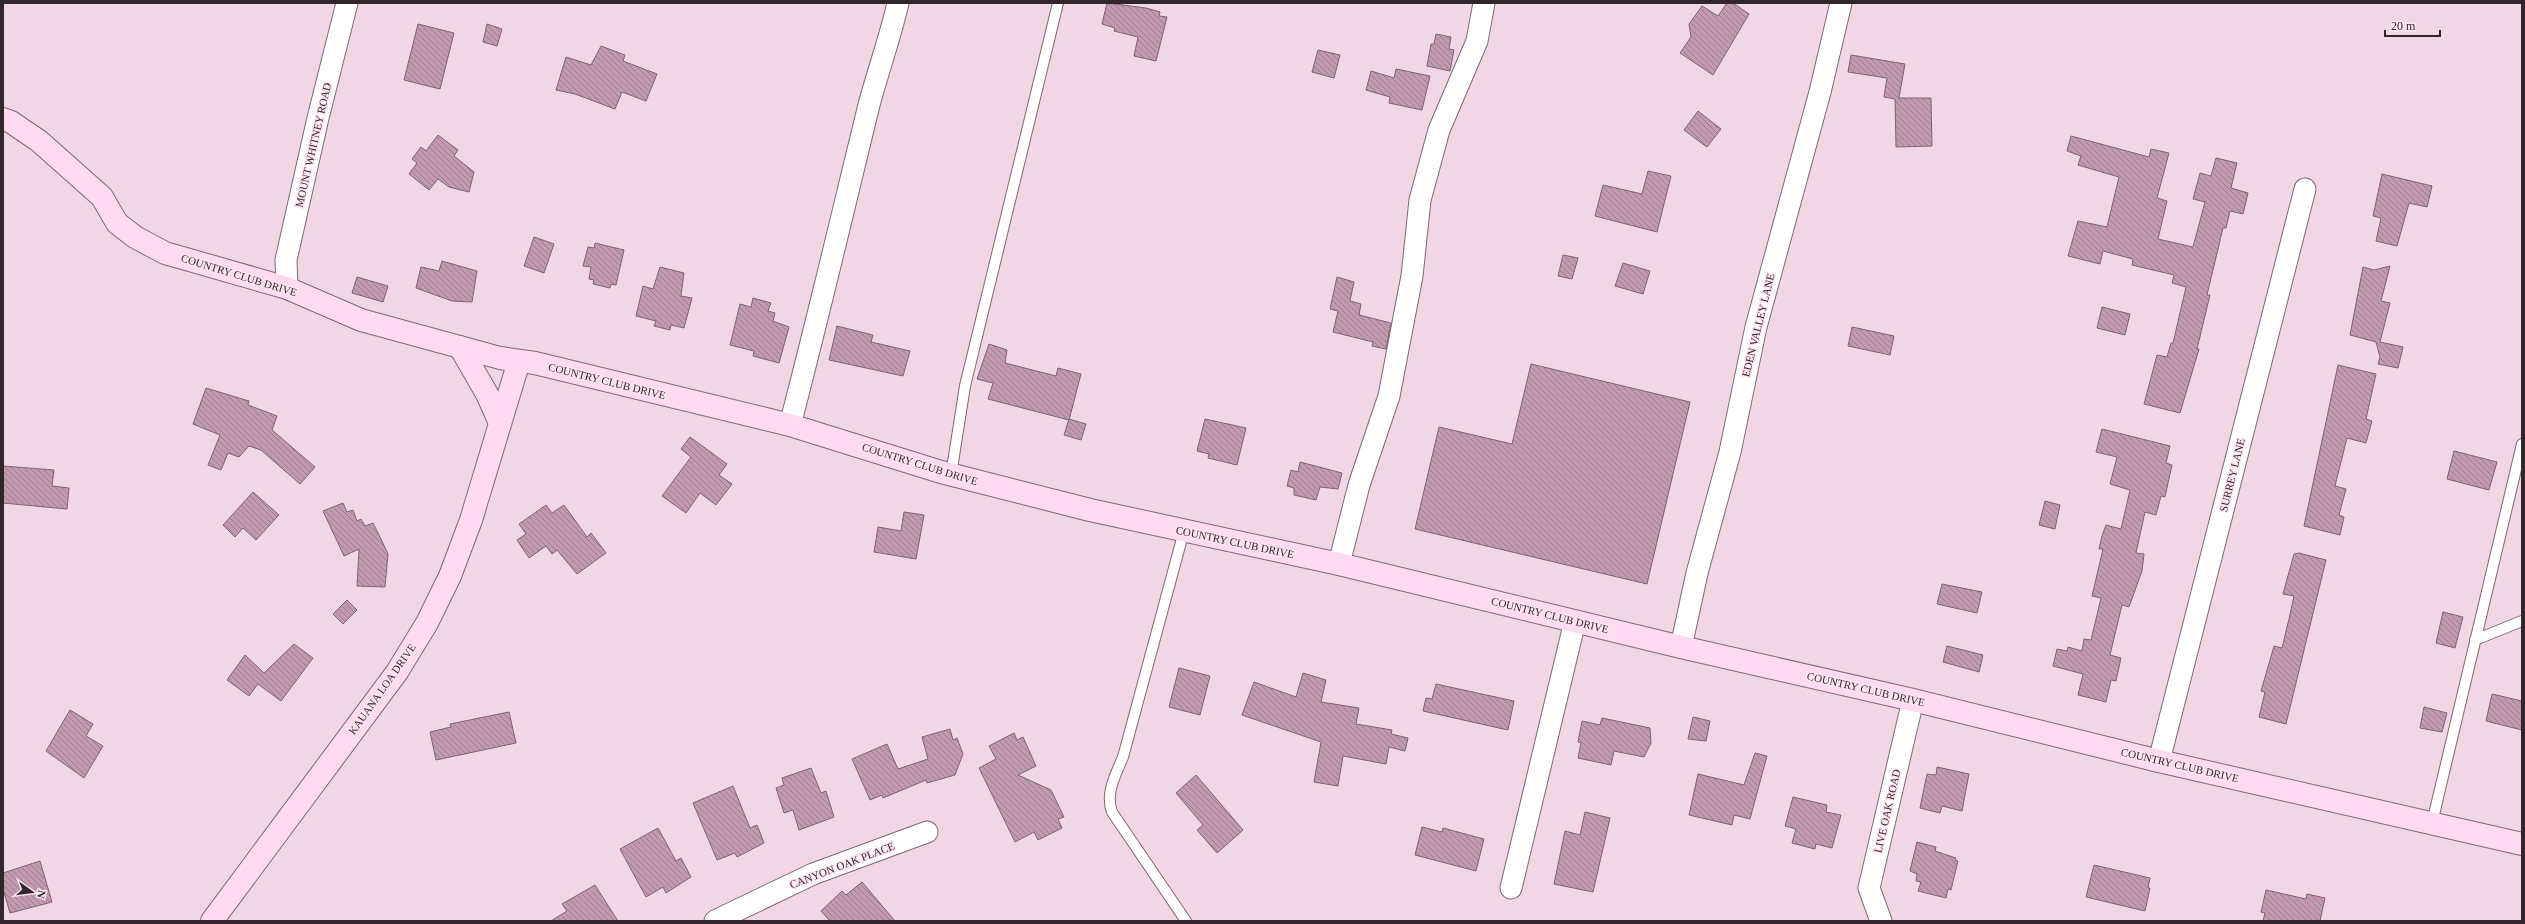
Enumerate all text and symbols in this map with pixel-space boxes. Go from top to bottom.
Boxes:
scale bar [2385,12,2440,38]
text: 20 m [2391,19,2416,33]
street label: MOUNT WHITNEY ROAD [293,81,333,208]
street label: COUNTRY CLUB DRIVE [180,252,299,298]
street label: EDEN VALLEY LANE [1739,272,1777,378]
street label: COUNTRY CLUB DRIVE [547,361,667,401]
street label: SURREY LANE [2217,437,2247,513]
street label: COUNTRY CLUB DRIVE [861,441,980,487]
street label: COUNTRY CLUB DRIVE [1175,524,1295,560]
street label: COUNTRY CLUB DRIVE [1490,595,1610,635]
street label: KAUANA LOA DRIVE [346,641,418,737]
street label: COUNTRY CLUB DRIVE [1806,670,1926,708]
street label: COUNTRY CLUB DRIVE [2120,746,2240,784]
street label: LIVE OAK ROAD [1872,768,1902,854]
street label: CANYON OAK PLACE [788,839,896,891]
north arrow [12,872,52,912]
text: N [35,889,48,900]

